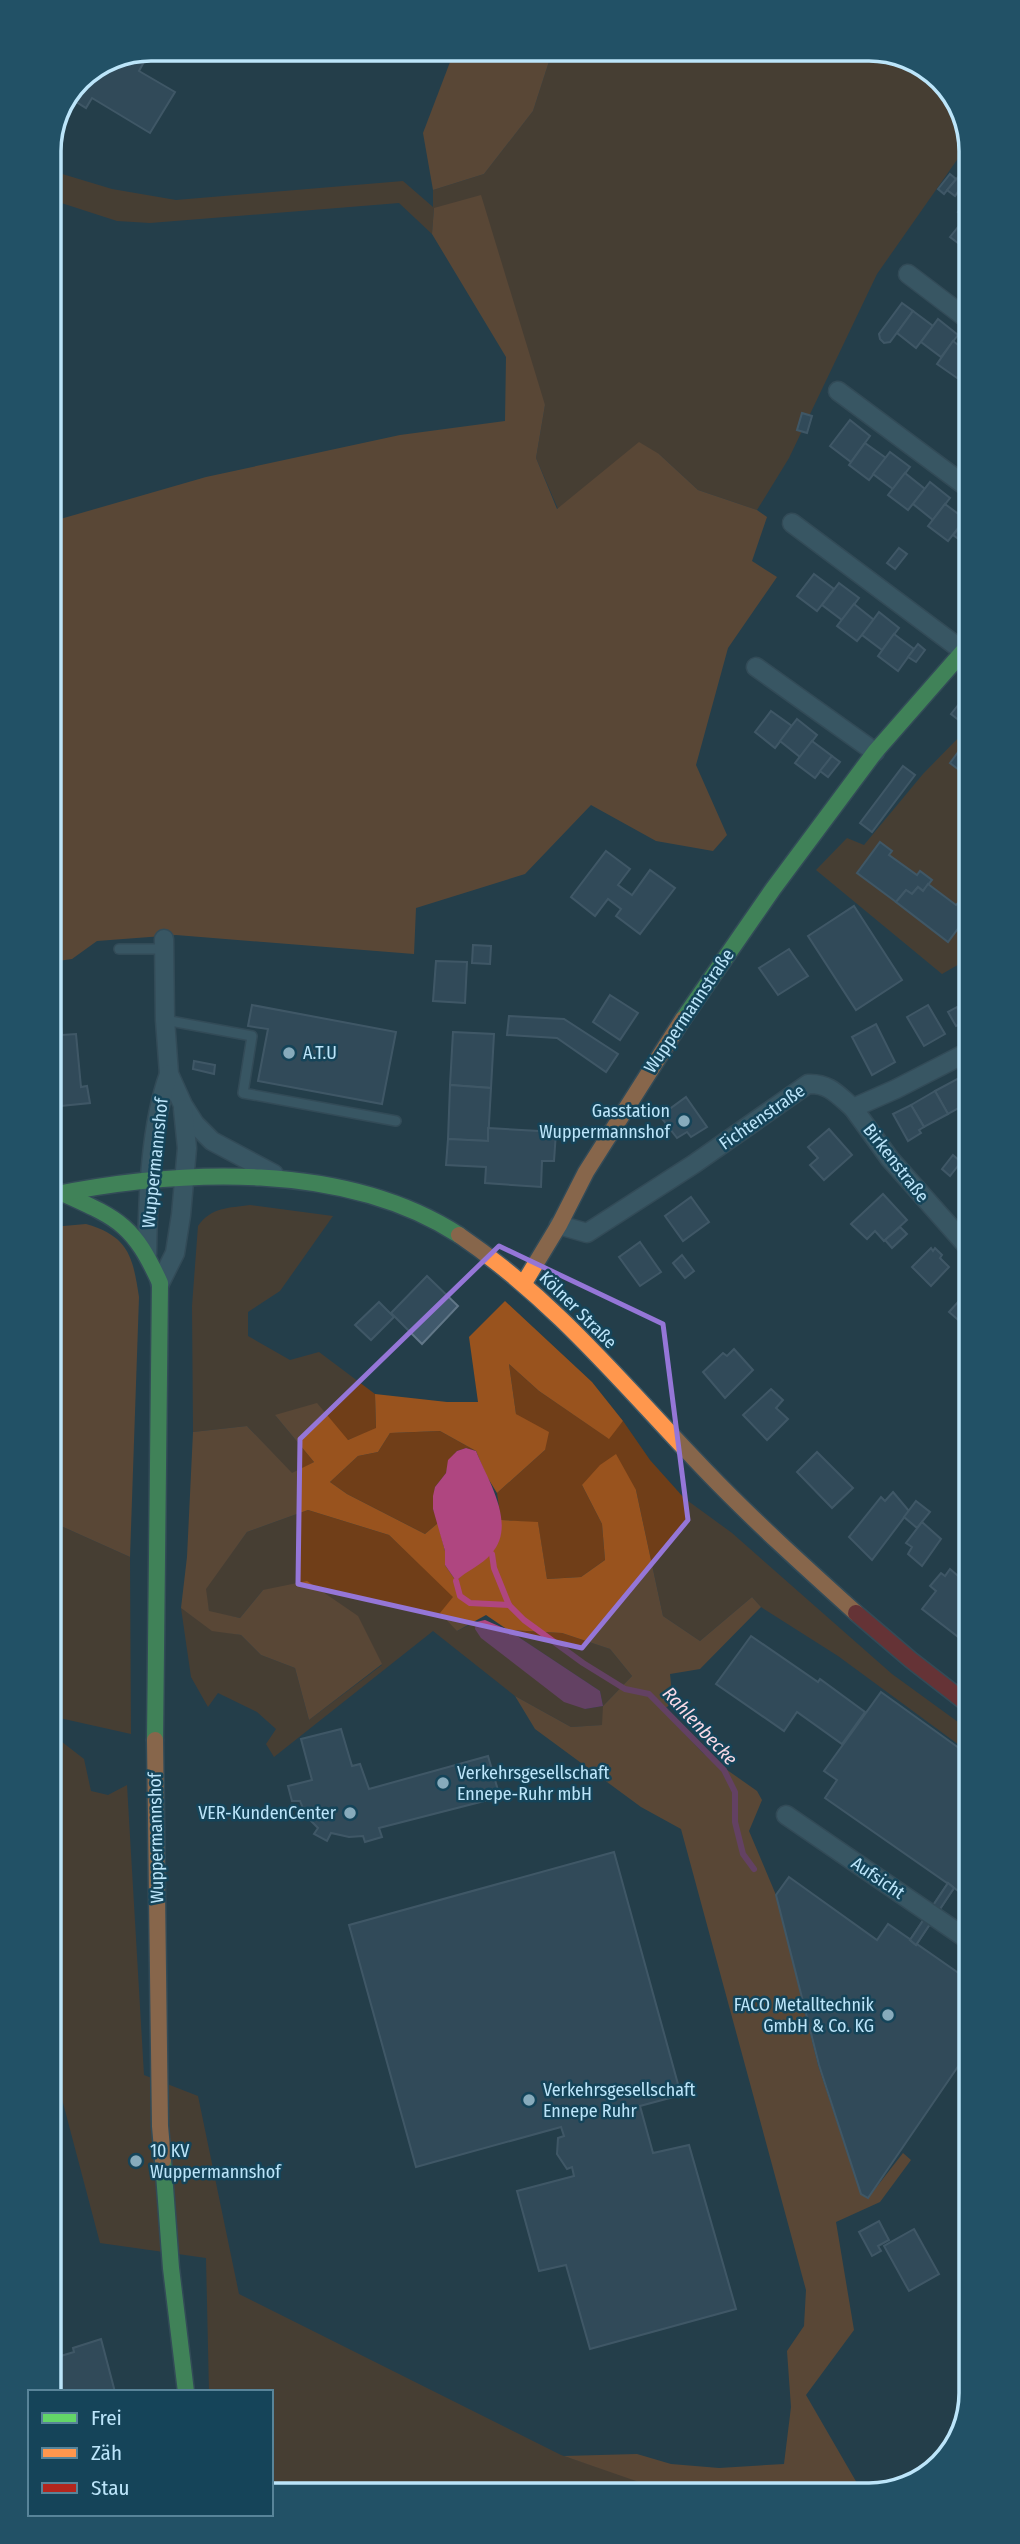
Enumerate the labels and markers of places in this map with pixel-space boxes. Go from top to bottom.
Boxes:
place label: A.T.U [303,1042,337,1064]
marker: A.T.U [281,1045,297,1061]
place label: Gasstation Wuppermannshof [539,1100,671,1143]
marker: Gasstation Wuppermannshof [676,1113,692,1129]
place label: Verkehrsgesellschaft Ennepe-Ruhr mbH [457,1762,610,1805]
marker: Verkehrsgesellschaft Ennepe-Ruhr mbH [435,1775,451,1791]
place label: VER-KundenCenter [198,1802,337,1824]
marker: VER-KundenCenter [342,1805,358,1821]
place label: FACO Metalltechnik GmbH & Co. KG [734,1994,875,2037]
marker: FACO Metalltechnik GmbH & Co. KG [880,2007,896,2023]
place label: Verkehrsgesellschaft Ennepe Ruhr [543,2079,696,2122]
marker: Verkehrsgesellschaft Ennepe Ruhr [521,2092,537,2108]
place label: 10 KV Wuppermannshof [150,2140,282,2183]
marker: 10 KV Wuppermannshof [128,2153,144,2169]

